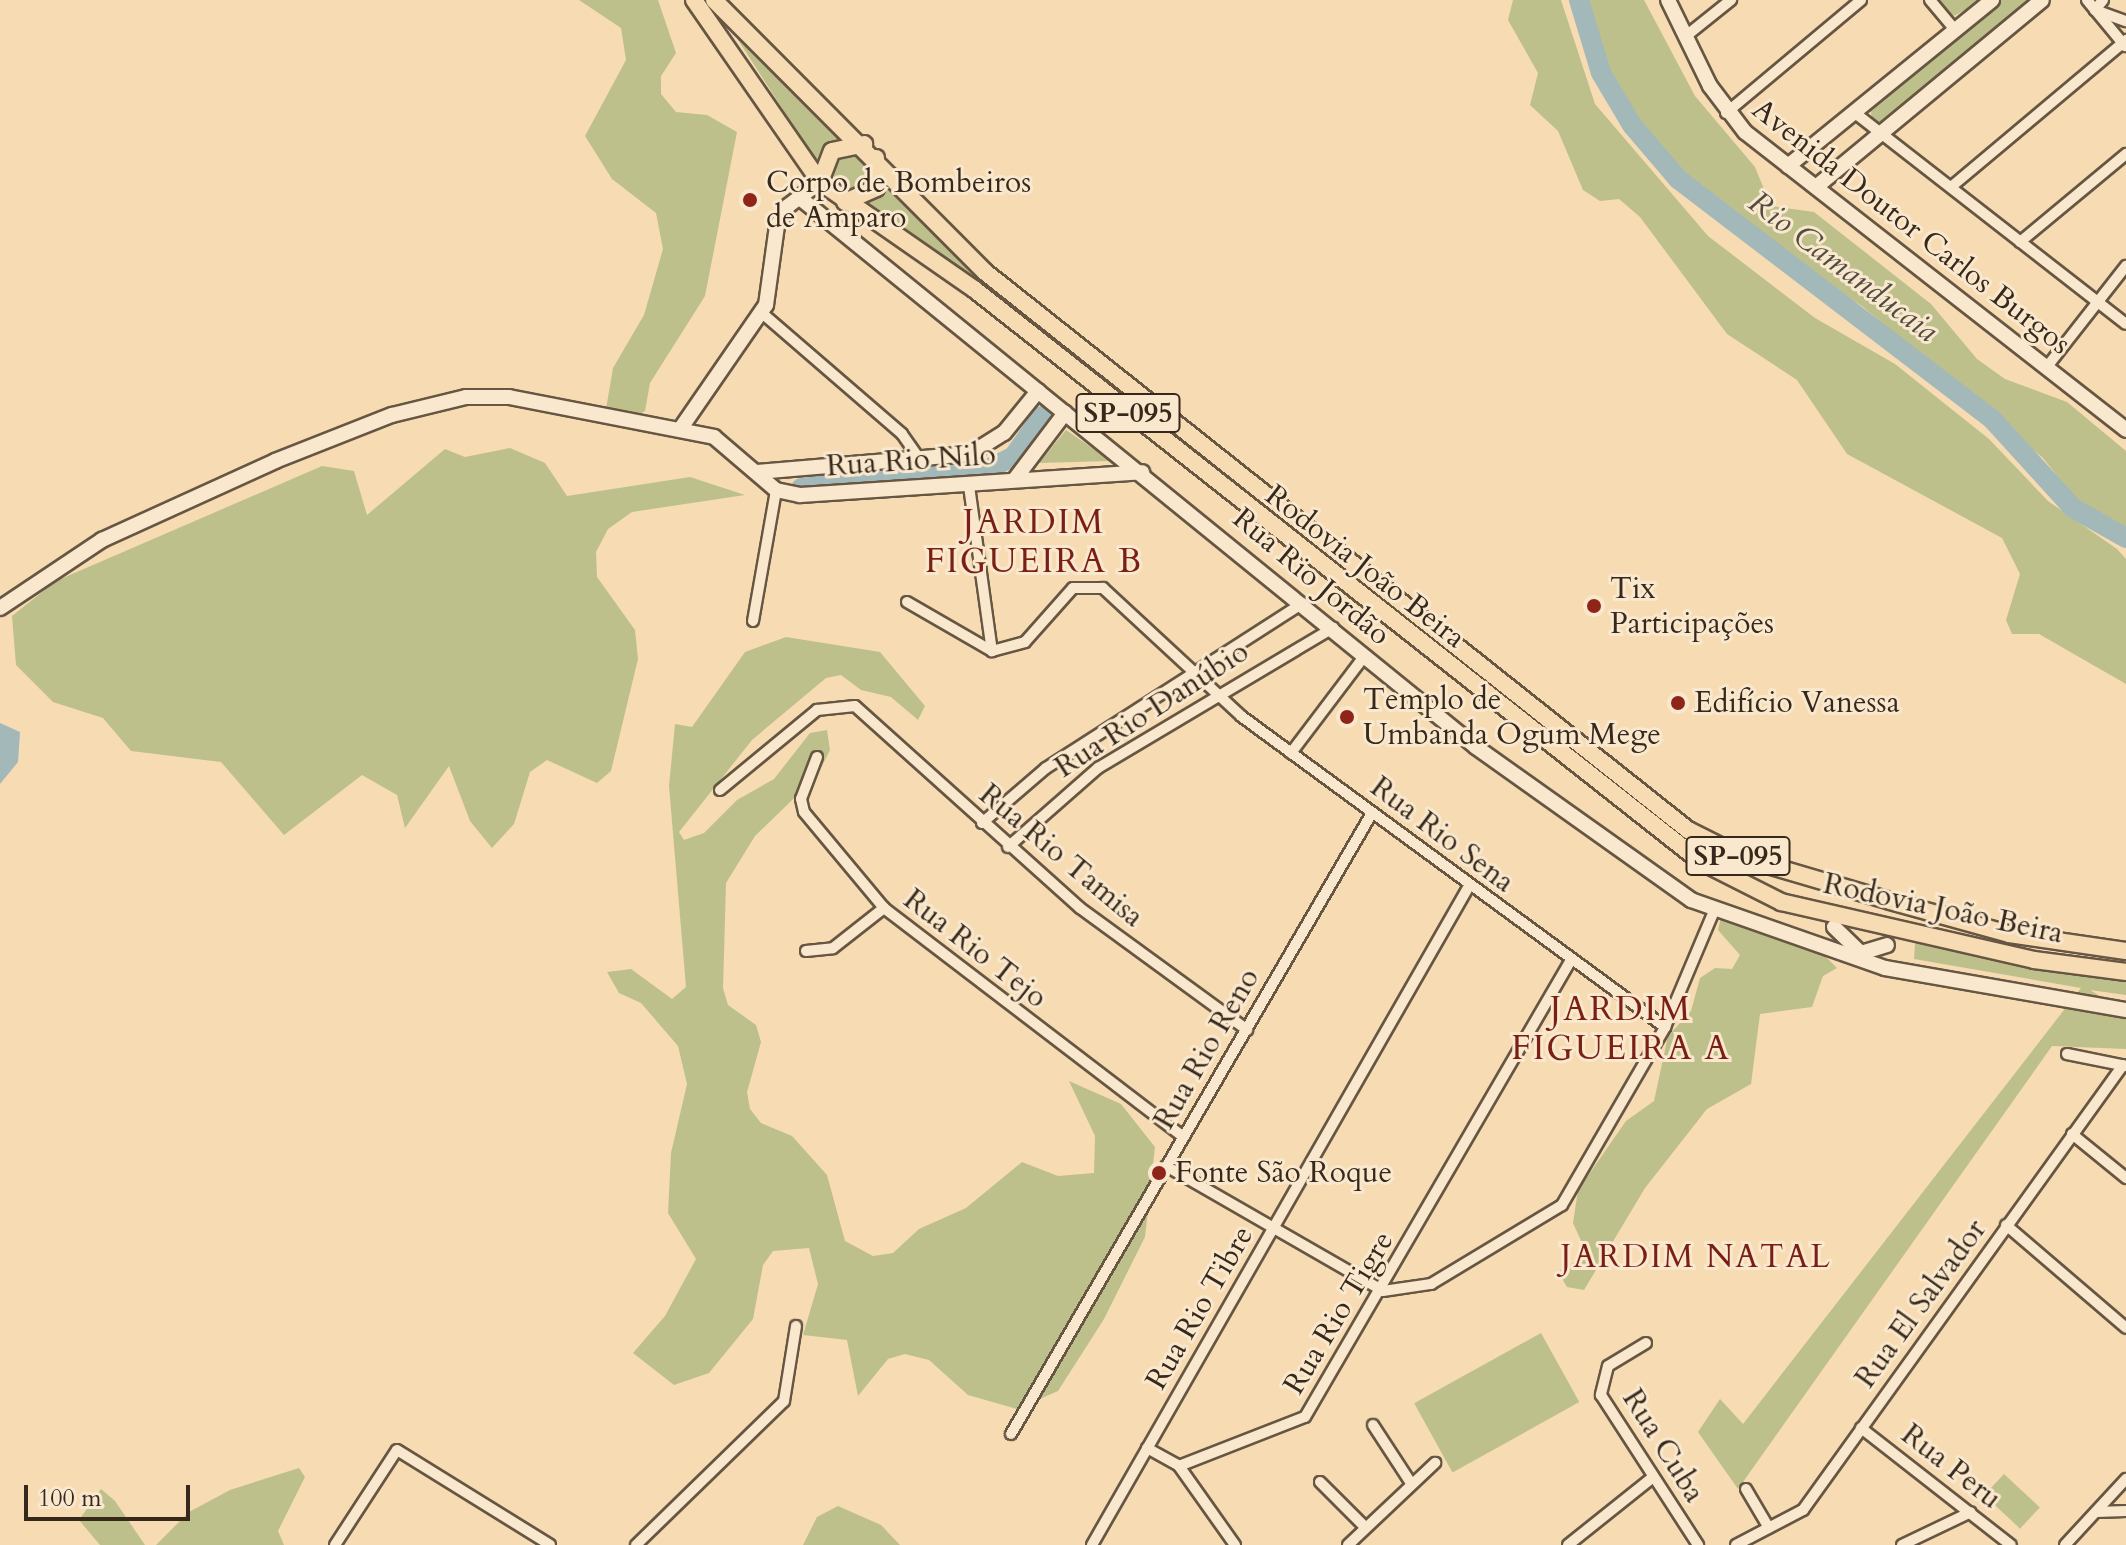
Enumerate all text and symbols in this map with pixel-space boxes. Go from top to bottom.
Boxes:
street label: Avenida Doutor Carlos Burgos [1745,92,2077,362]
place label: Corpo de Bombeiros de Amparo [766,165,1031,236]
water label: Rio Camanducaia [1741,183,1945,351]
marker: Corpo de Bombeiros de Amparo [741,191,759,209]
road number: SP-095 [1074,389,1182,437]
street label: Rua Rio Nilo [825,437,997,485]
street label: Rodovia João Beira [1258,478,1472,656]
street label: Rua Rio Jordão [1225,501,1397,653]
district label: JARDIM FIGUEIRA B [925,502,1143,582]
place label: Tix Participações [1610,571,1774,642]
marker: Tix Participações [1585,597,1603,615]
street label: Rua Rio Danúbio [1049,634,1255,786]
place label: Templo de Umbanda Ogum Mege [1363,682,1661,752]
place label: Edifício Vanessa [1694,685,1900,721]
marker: Edifício Vanessa [1669,694,1687,712]
marker: Templo de Umbanda Ogum Mege [1338,708,1356,726]
street label: Rua Rio Sena [1363,769,1521,901]
street label: Rua Rio Tamisa [971,777,1151,935]
road number: SP-095 [1684,832,1792,880]
street label: Rodovia João Beira [1820,866,2066,952]
street label: Rua Rio Tejo [896,882,1054,1016]
street label: Rua Rio Reno [1147,962,1267,1136]
district label: JARDIM FIGUEIRA A [1511,989,1731,1068]
place label: Fonte São Roque [1175,1155,1392,1191]
marker: Fonte São Roque [1150,1164,1168,1182]
street label: Rua El Salvador [1848,1213,1994,1395]
street label: Rua Rio Tibre [1139,1220,1261,1396]
street label: Rua Rio Tigre [1276,1225,1402,1401]
district label: JARDIM NATAL [1560,1238,1832,1276]
street label: Rua Cuba [1614,1383,1712,1509]
street label: Rua Peru [1894,1417,2008,1517]
scale bar [28,1469,194,1519]
text: 100 m [38,1482,102,1515]

